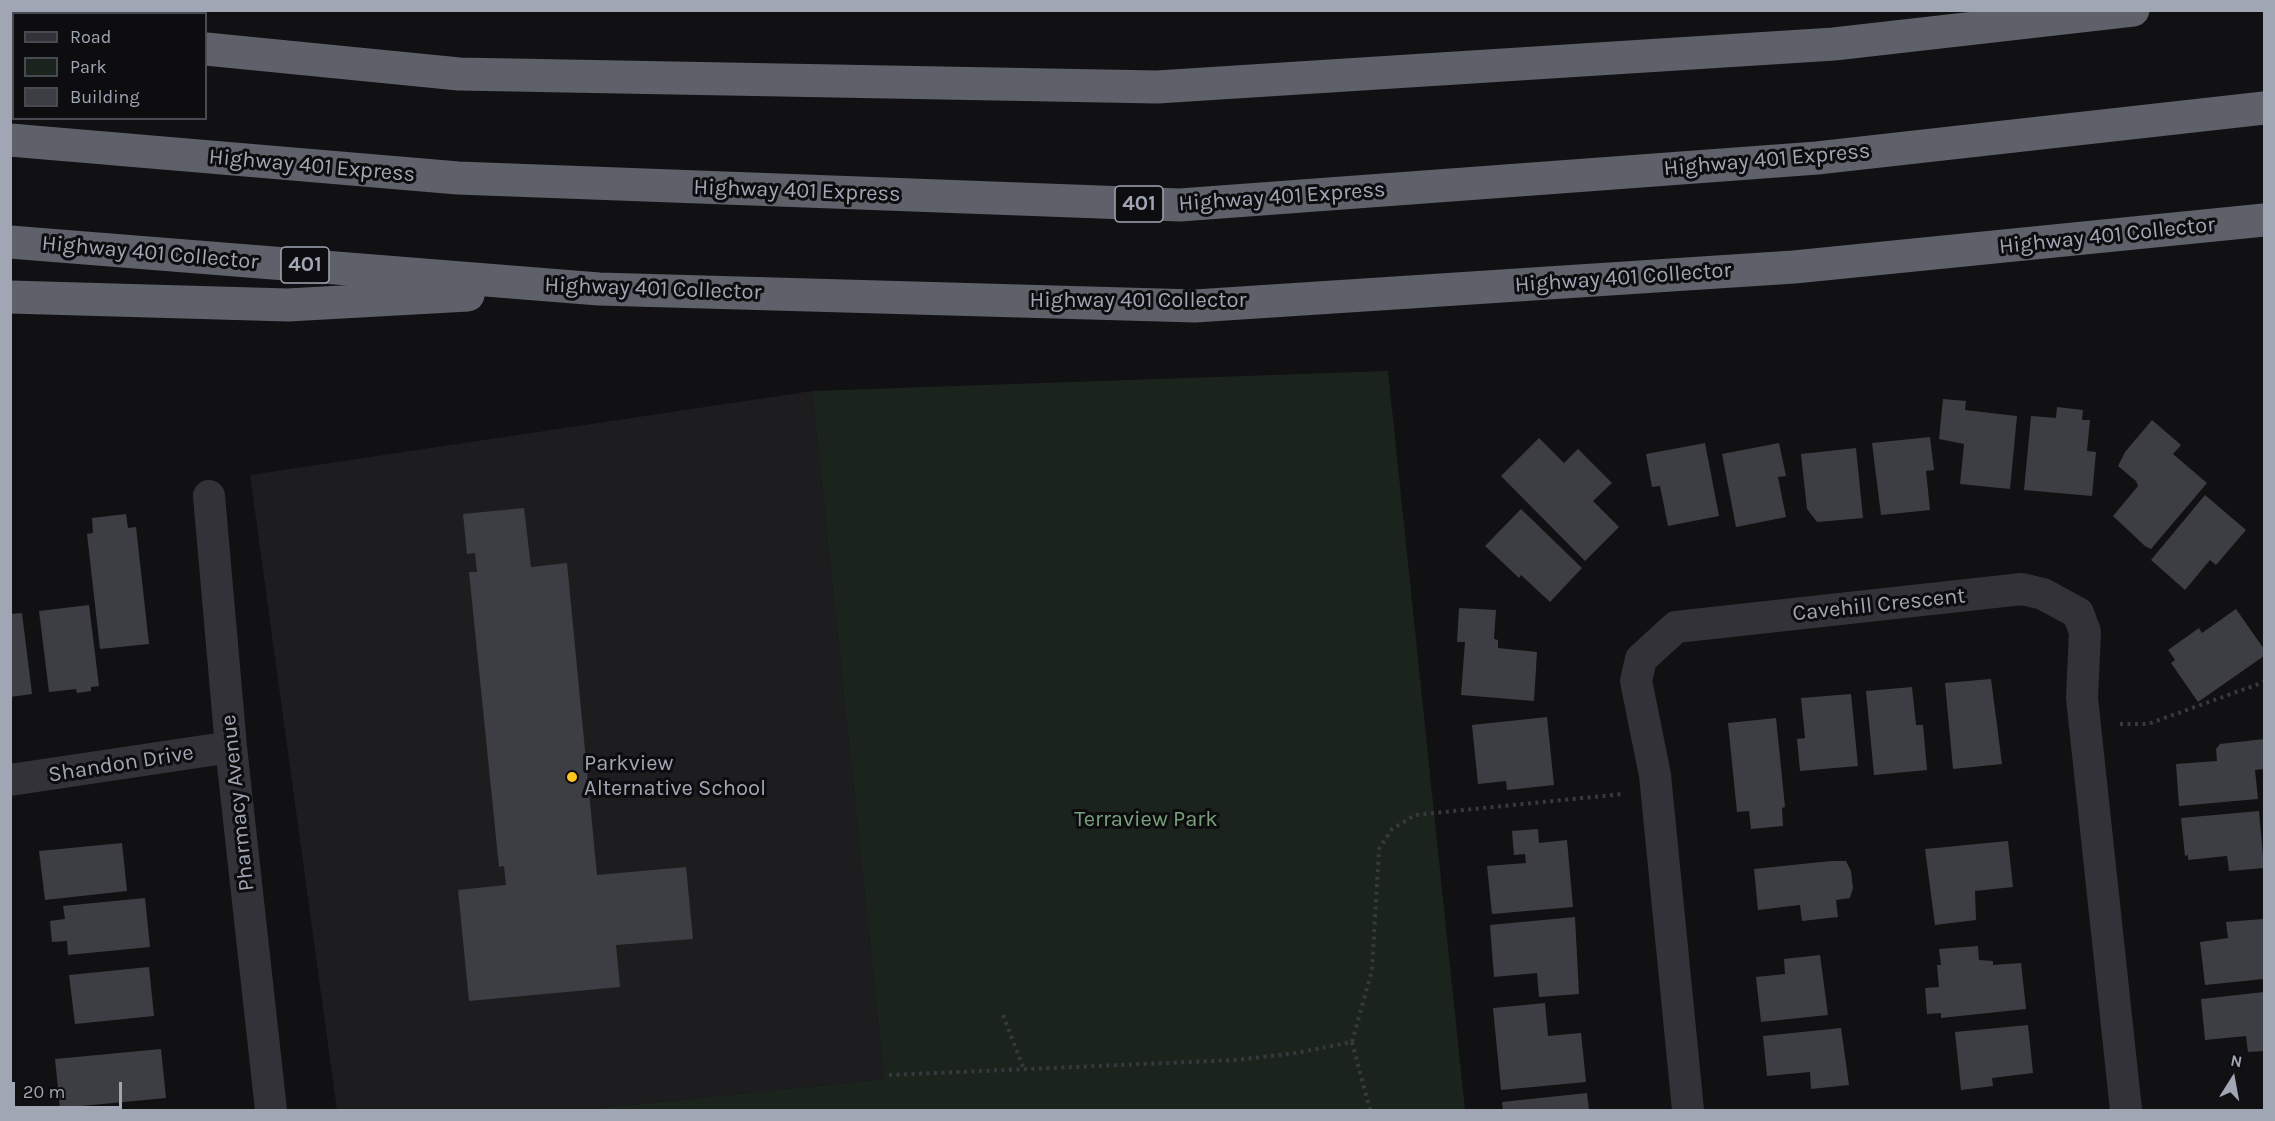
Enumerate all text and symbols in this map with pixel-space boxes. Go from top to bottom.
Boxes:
legend [12,12,207,120]
text: Road [70,26,111,48]
text: Park [70,56,107,78]
text: Building [70,86,140,108]
street label: Highway 401 Express [1663,138,1871,182]
street label: Highway 401 Express [208,144,416,188]
street label: Highway 401 Express [693,174,901,208]
street label: Highway 401 Express [1178,177,1386,217]
road number: 401 [1115,186,1163,222]
street label: Highway 401 Collector [1998,212,2216,260]
street label: Highway 401 Collector [41,230,259,276]
road number: 401 [281,247,329,283]
street label: Highway 401 Collector [1514,257,1732,299]
street label: Highway 401 Collector [544,272,762,306]
street label: Highway 401 Collector [1029,288,1247,314]
street label: Cavehill Crescent [1791,583,1967,627]
street label: Pharmacy Avenue [216,713,260,893]
street label: Shandon Drive [46,739,196,789]
place label: Parkview Alternative School [584,751,766,802]
marker: Parkview Alternative School [565,770,579,784]
park label: Terraview Park [1074,807,1218,833]
north arrow [2203,1049,2263,1109]
text: N [2229,1050,2244,1071]
scale bar [15,1070,124,1108]
text: 20 m [23,1081,65,1103]

